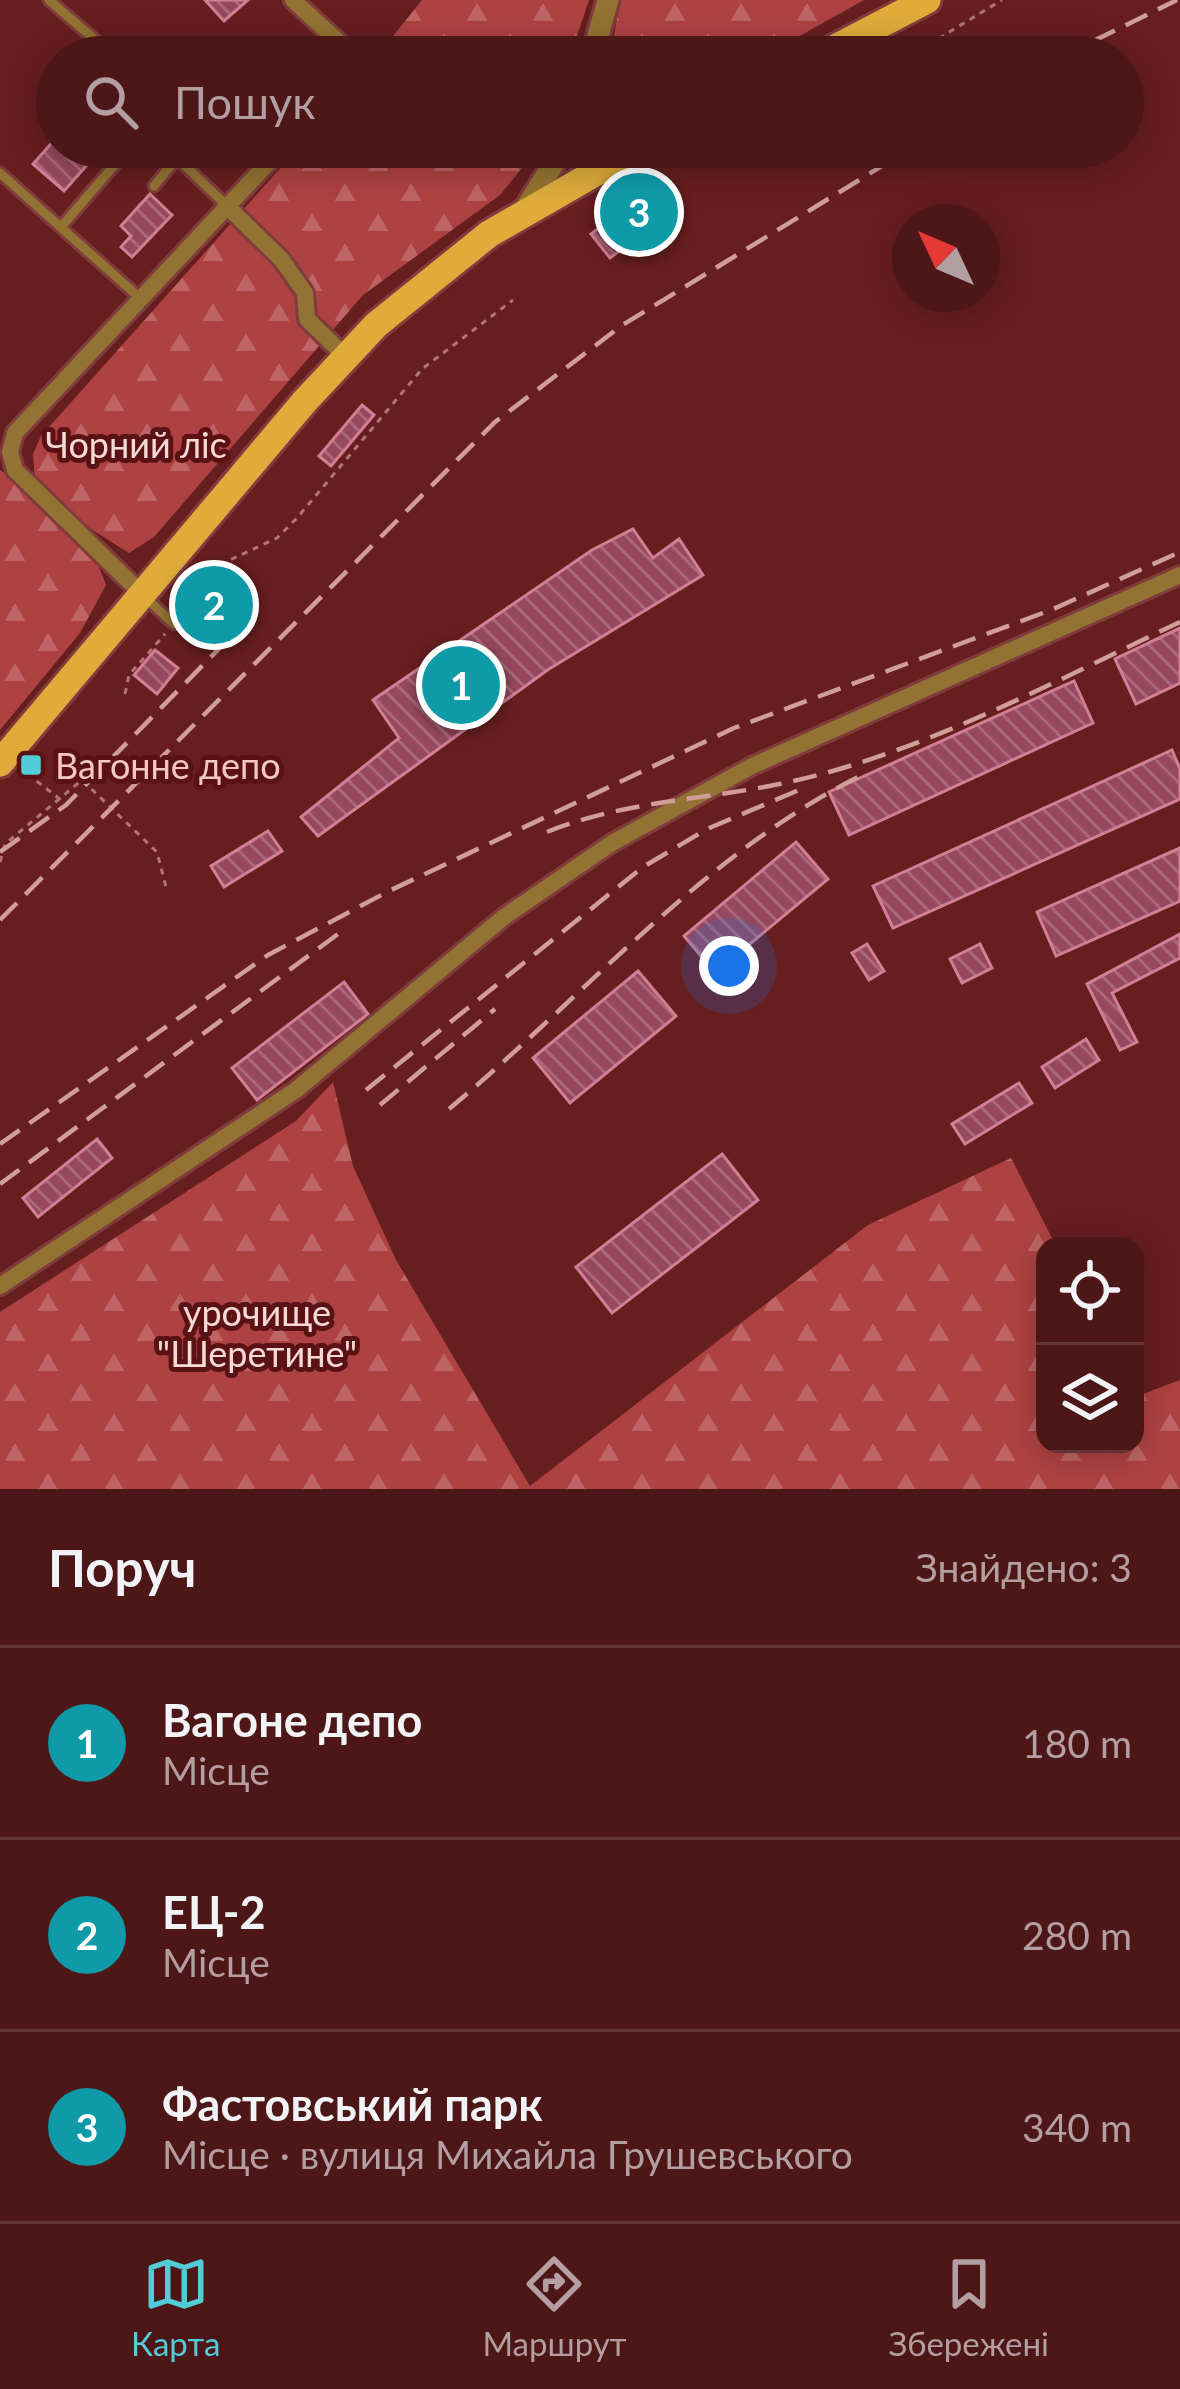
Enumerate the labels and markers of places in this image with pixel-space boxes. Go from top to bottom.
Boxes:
pin: 3 [600,167,678,257]
pin: 2 [175,560,253,650]
pin: 1 [422,640,500,730]
place label: Вагонне депо [55,743,281,787]
marker: Вагонне депо [18,752,44,778]

